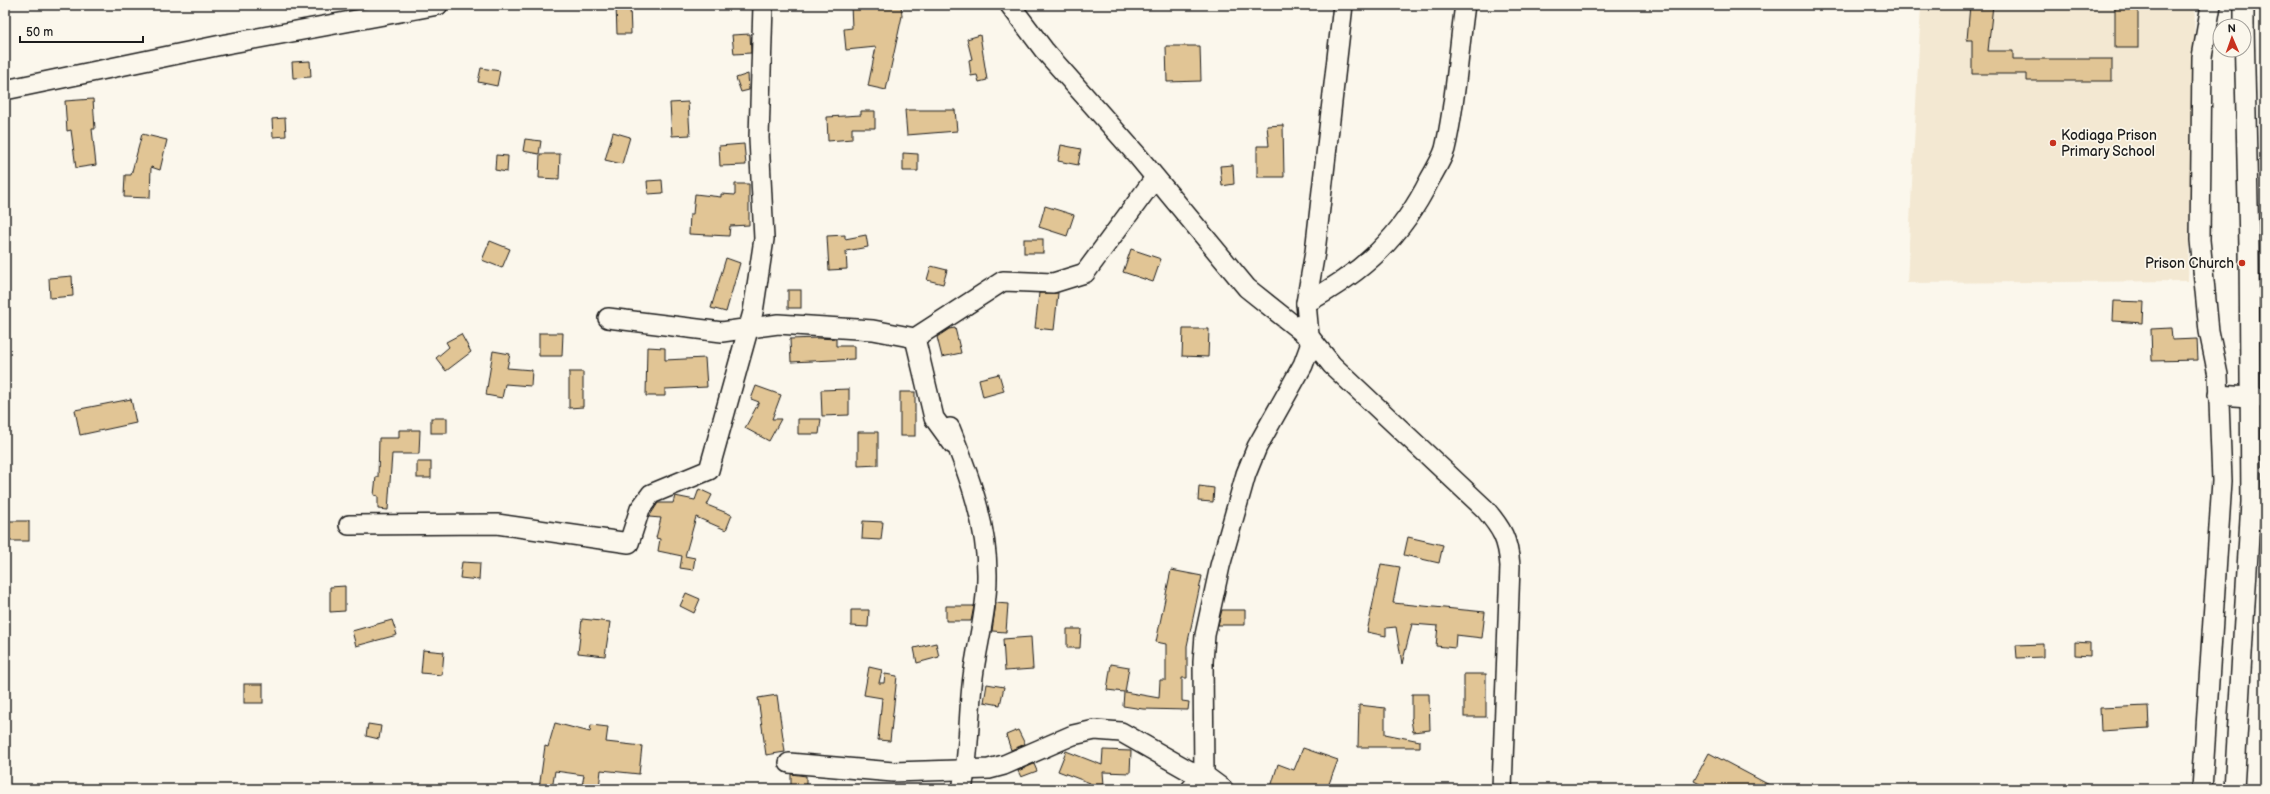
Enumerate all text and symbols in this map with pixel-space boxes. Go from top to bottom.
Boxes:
scale bar [20,18,143,44]
north arrow [2212,18,2252,58]
text: N [2227,22,2236,35]
text: 50 m [26,25,53,40]
place label: Kodiaga Prison Primary School [2061,127,2157,160]
marker: Kodiaga Prison Primary School [2048,138,2058,148]
place label: Prison Church [2145,255,2234,272]
marker: Prison Church [2237,258,2247,268]

